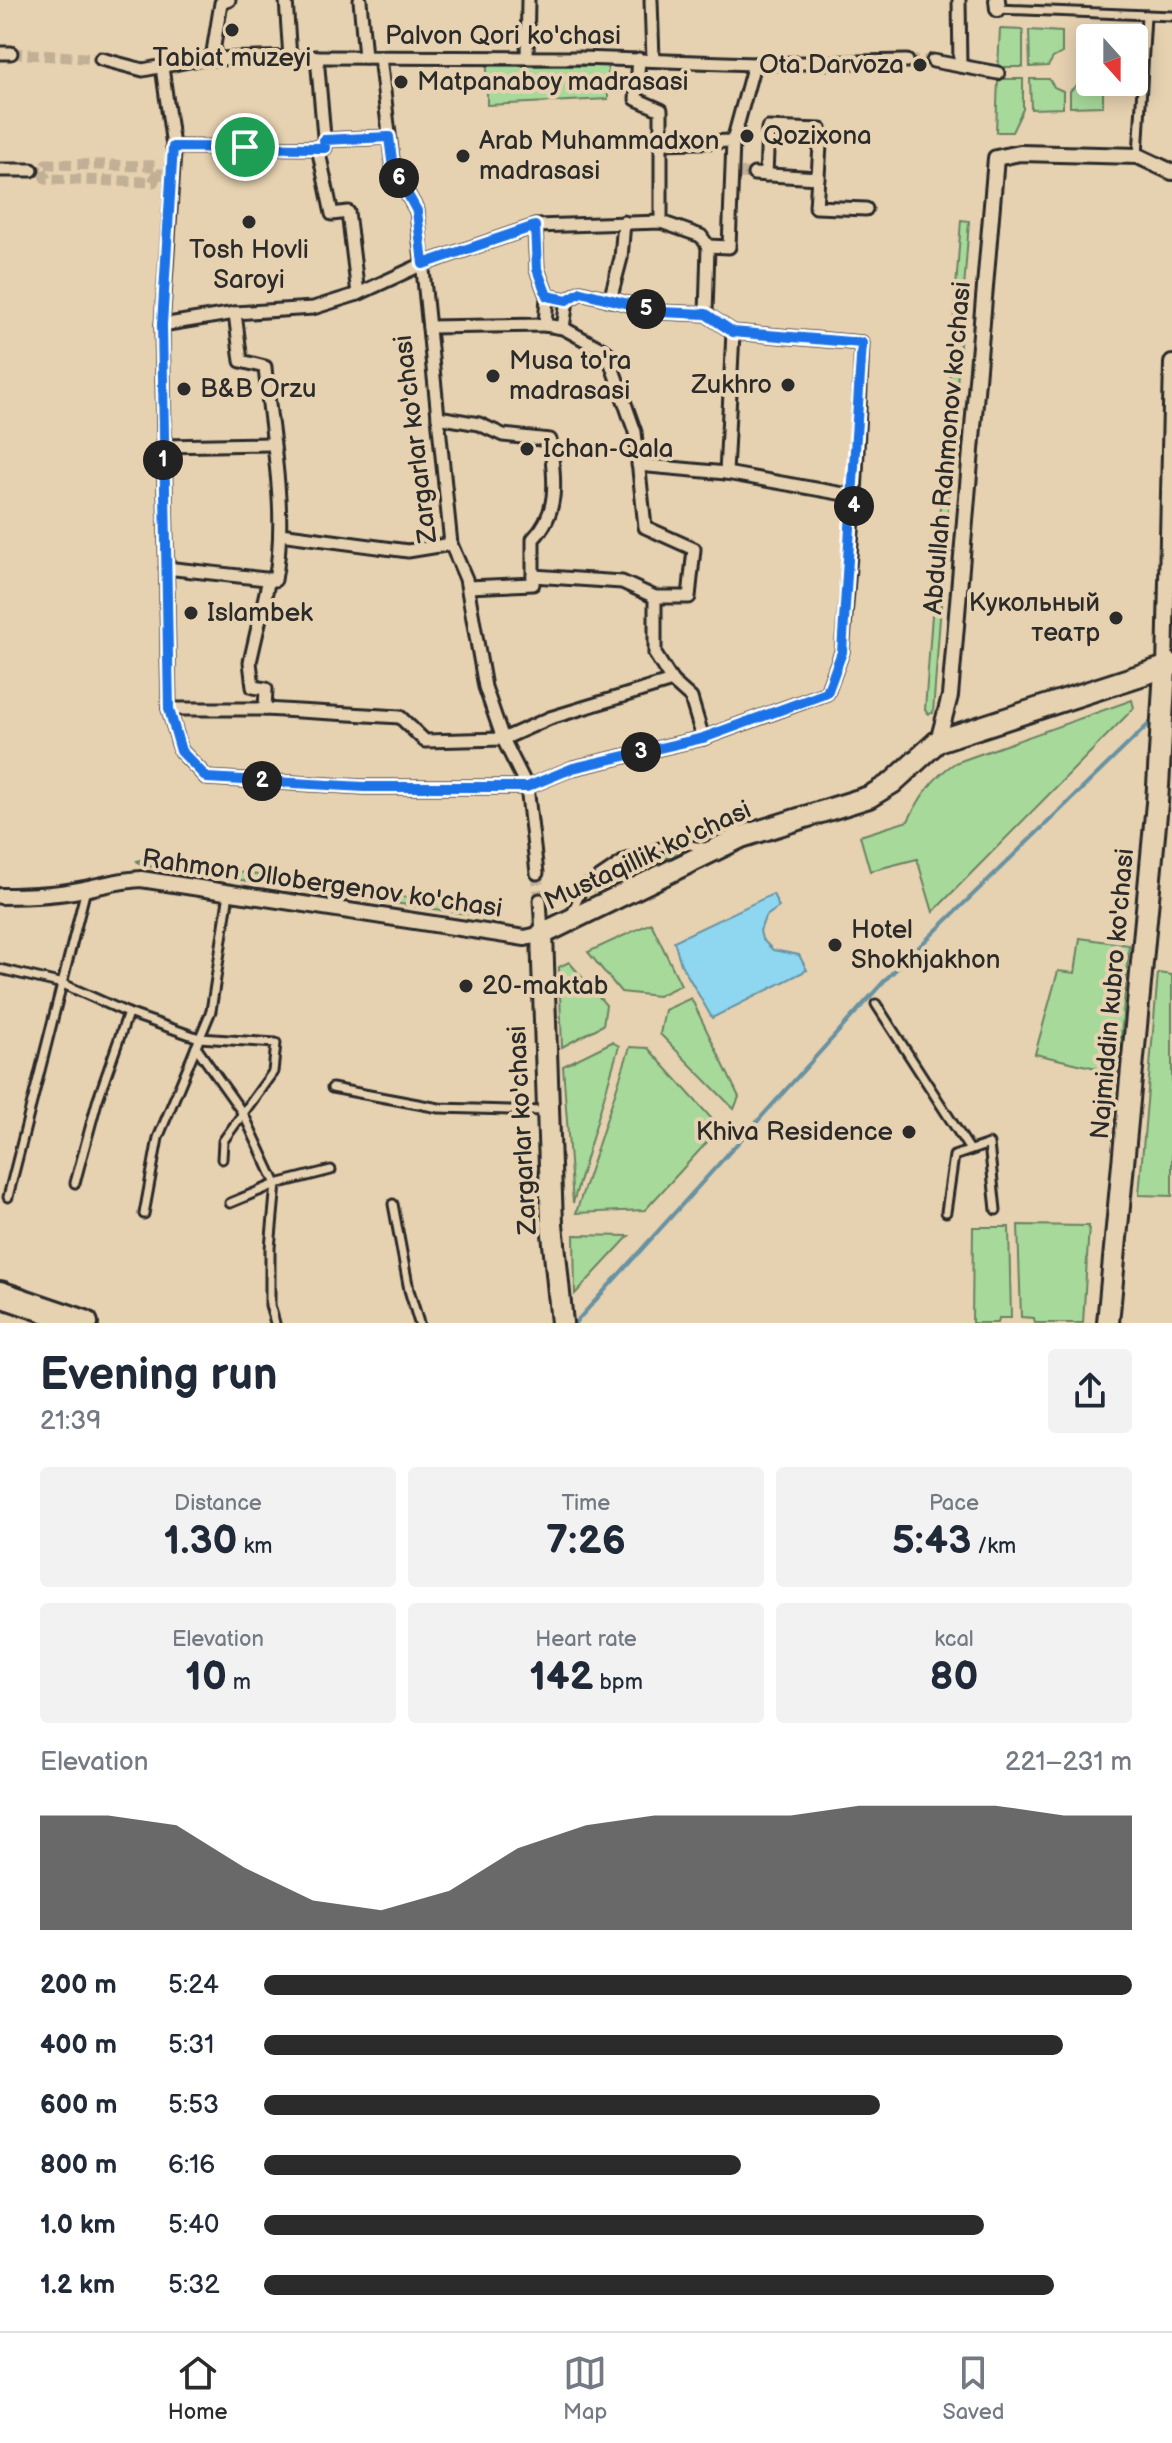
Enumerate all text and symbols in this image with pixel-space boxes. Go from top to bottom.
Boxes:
marker: Tabiat muzeyi [223,21,241,39]
street label: Palvon Qori ko'chasi [385,21,621,52]
north arrow [1076,24,1148,96]
map controls [1076,24,1148,96]
place label: Tabiat muzeyi [153,43,311,74]
place label: Ota Darvoza [759,50,904,81]
marker: Ota Darvoza [911,56,929,74]
place label: Matpanaboy madrasasi [417,67,689,98]
marker: Matpanaboy madrasasi [392,73,410,91]
pin [211,113,279,181]
place label: Qozixona [763,121,872,152]
icon: arrive [223,125,267,169]
place label: Arab Muhammadxon madrasasi [479,126,720,187]
marker: Qozixona [738,127,756,145]
marker: Arab Muhammadxon madrasasi [454,147,472,165]
pin: 6 [379,158,419,198]
text: 6 [392,164,406,191]
marker: Tosh Hovli Saroyi [240,213,258,231]
place label: Tosh Hovli Saroyi [189,235,309,296]
street label: Abdullah Rahmonov ko'chasi [918,280,978,616]
pin: 5 [626,289,666,329]
text: 5 [640,295,652,322]
street label: Zargarlar ko'chasi [388,333,444,546]
place label: Musa to'ra madrasasi [509,346,632,407]
marker: Musa to'ra madrasasi [484,367,502,385]
place label: Zukhro [690,370,772,401]
place label: B&B Orzu [200,374,316,405]
marker: Zukhro [779,376,797,394]
marker: B&B Orzu [175,380,193,398]
place label: Ichan-Qala [543,434,673,465]
pin: 1 [143,440,183,480]
marker: Ichan-Qala [518,440,536,458]
text: 1 [158,446,168,473]
pin: 4 [834,486,874,526]
text: 4 [848,492,860,519]
place label: Кукольный театр [969,588,1100,649]
place label: Islambek [207,598,313,629]
marker: Islambek [182,604,200,622]
marker: Кукольный театр [1107,609,1125,627]
pin: 3 [621,732,661,772]
text: 3 [635,738,647,765]
pin: 2 [242,761,282,801]
text: 2 [255,767,269,794]
street label: Mustaqillik ko'chasi [540,795,756,917]
street label: Rahmon Ollobergenov ko'chasi [140,843,504,925]
street label: Najmiddin kubro ko'chasi [1085,847,1141,1141]
place label: Hotel Shokhjakhon [851,915,1000,976]
marker: Hotel Shokhjakhon [826,936,844,954]
place label: 20-maktab [482,971,608,1002]
marker: 20-maktab [457,977,475,995]
street label: Zargarlar ko'chasi [502,1025,544,1236]
place label: Khiva Residence [696,1117,893,1148]
marker: Khiva Residence [900,1123,918,1141]
text: Evening run [40,1349,277,1402]
button: share [1048,1349,1132,1433]
text: 21:39 [40,1406,101,1437]
text: Distance [174,1490,262,1517]
text: Time [562,1490,610,1517]
text: Pace [929,1490,979,1517]
text: 1.30 [164,1517,238,1565]
text: 7:26 [546,1517,626,1565]
text: 5:43 [892,1517,971,1565]
text: km [238,1533,272,1560]
text: /km [971,1533,1016,1560]
text: Elevation [172,1626,264,1653]
text: Heart rate [535,1626,637,1653]
text: kcal [934,1626,974,1653]
text: 10 [185,1653,227,1701]
text: 142 [529,1653,594,1701]
text: 80 [930,1653,978,1701]
text: m [227,1669,251,1696]
text: bpm [594,1669,643,1696]
text: Elevation [40,1747,148,1778]
text: 221–231 m [1005,1747,1132,1778]
text: 200 m [40,1970,117,2001]
text: 5:24 [168,1970,219,2001]
text: 400 m [40,2030,117,2061]
text: 5:31 [168,2030,214,2061]
text: 600 m [40,2090,117,2121]
text: 5:53 [168,2090,219,2121]
text: 800 m [40,2150,117,2181]
text: 6:16 [168,2150,215,2181]
text: 1.0 km [40,2210,116,2241]
text: 5:40 [168,2210,219,2241]
text: 1.2 km [40,2270,115,2301]
text: 5:32 [168,2270,219,2301]
tab: Home [168,2351,228,2426]
tab: Map [563,2351,607,2426]
tab: Saved [943,2351,1004,2426]

